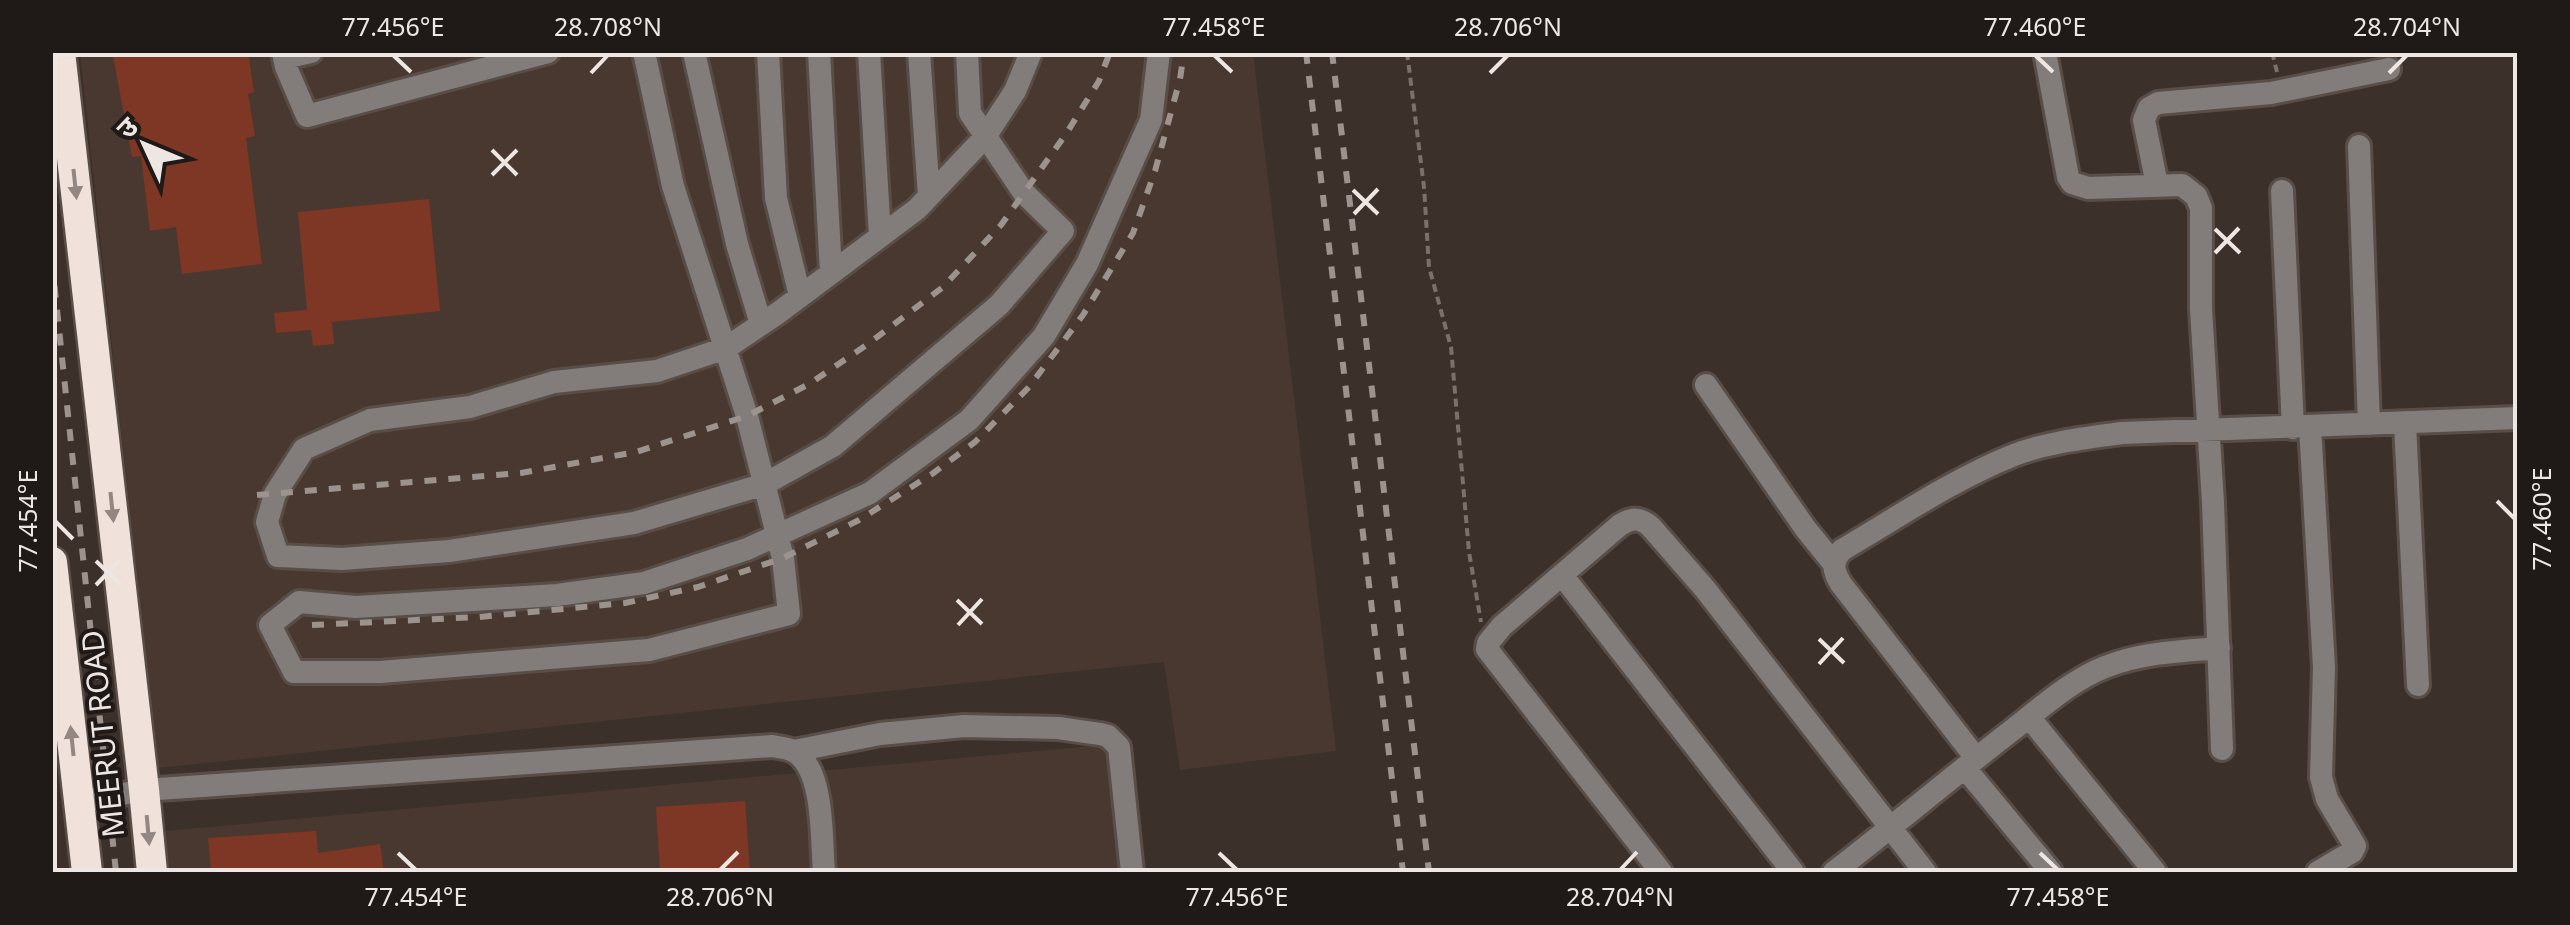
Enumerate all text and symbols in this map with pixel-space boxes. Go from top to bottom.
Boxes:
text: 77.456°E [342,9,444,43]
text: 28.708°N [554,9,662,43]
text: 77.458°E [1163,9,1265,43]
text: 28.706°N [1454,9,1562,43]
text: 77.460°E [1984,9,2086,43]
text: 28.704°N [2353,9,2461,43]
north arrow [95,95,195,195]
text: उ [107,107,146,146]
one-way arrow [67,169,83,201]
text: 77.460°E [2524,468,2558,570]
text: 77.454°E [10,470,44,572]
one-way arrow [104,492,120,523]
street label: MEERUT ROAD [71,628,133,840]
one-way arrow [64,724,80,756]
one-way arrow [140,815,156,847]
text: 77.454°E [365,879,467,913]
text: 28.706°N [666,879,774,913]
text: 77.456°E [1186,879,1288,913]
text: 28.704°N [1566,879,1674,913]
text: 77.458°E [2007,879,2109,913]

